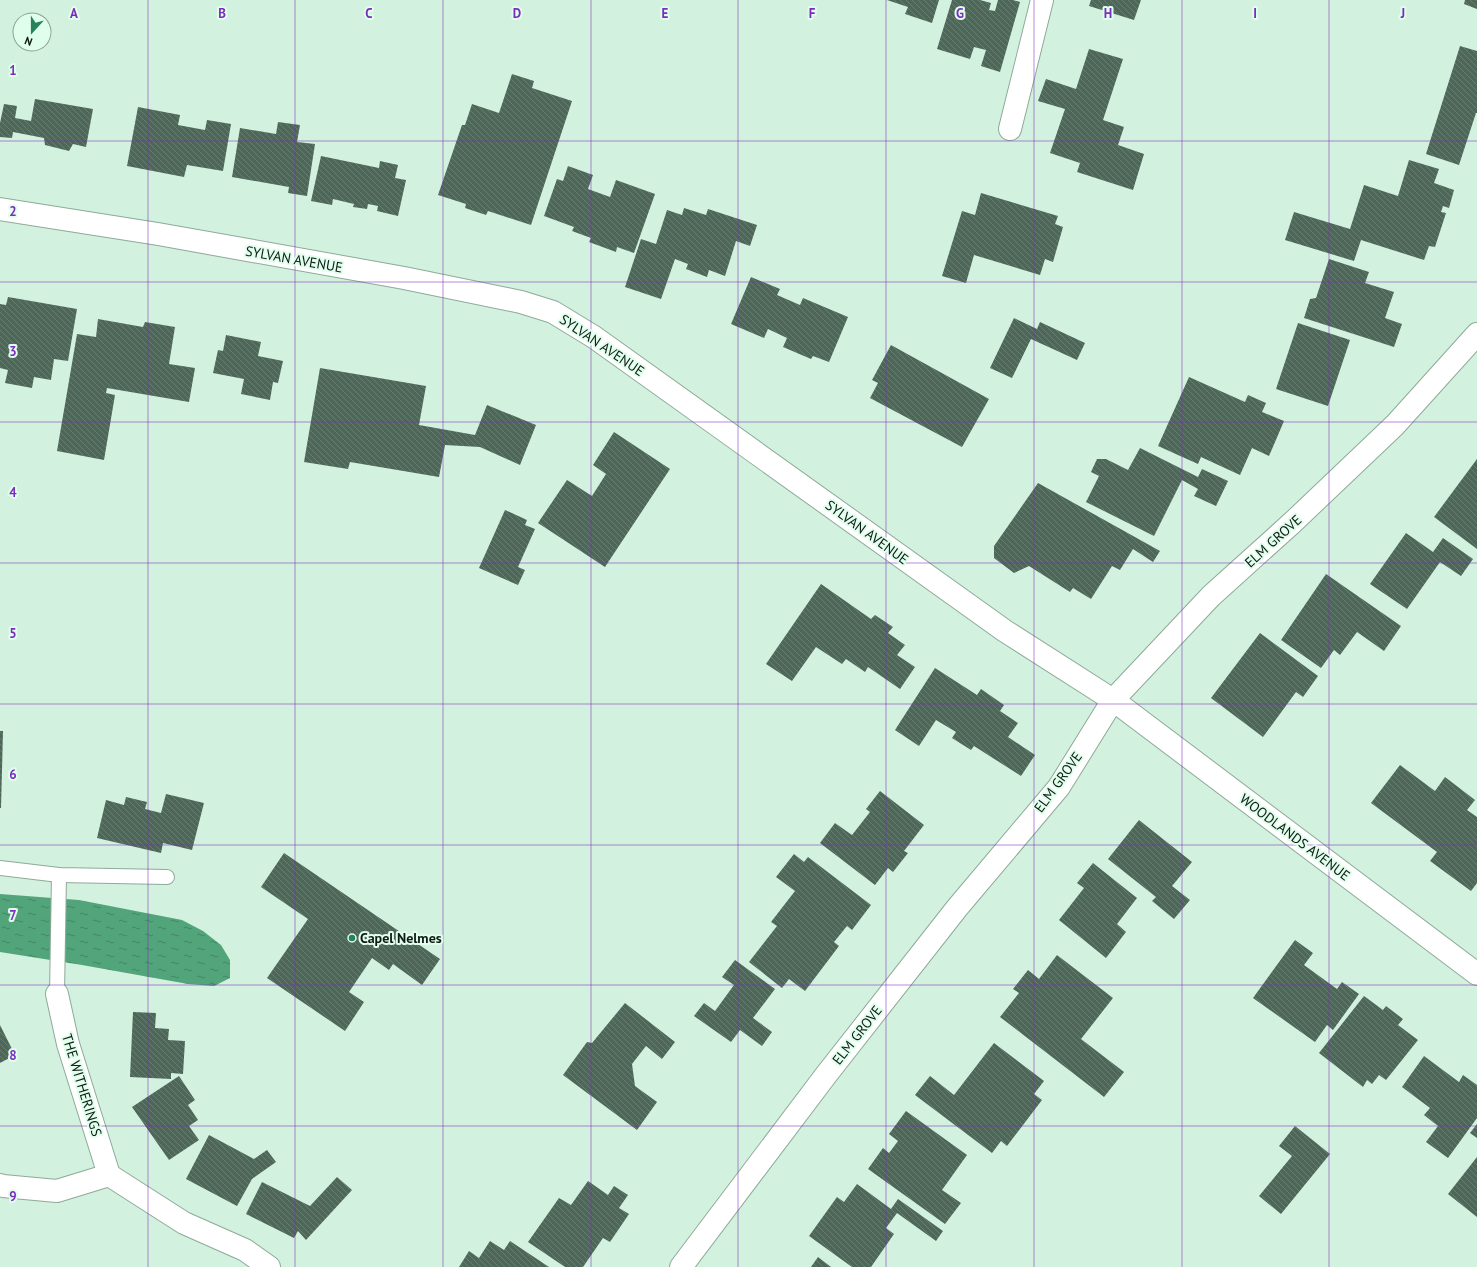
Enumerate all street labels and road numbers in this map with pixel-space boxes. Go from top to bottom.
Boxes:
street label: SYLVAN AVENUE [244,242,344,276]
street label: SYLVAN AVENUE [556,310,648,380]
street label: SYLVAN AVENUE [822,496,912,568]
street label: ELM GROVE [1241,511,1305,571]
street label: ELM GROVE [1030,748,1086,816]
street label: WOODLANDS AVENUE [1236,790,1354,884]
street label: ELM GROVE [828,1002,886,1068]
street label: THE WITHERINGS [58,1032,106,1138]

